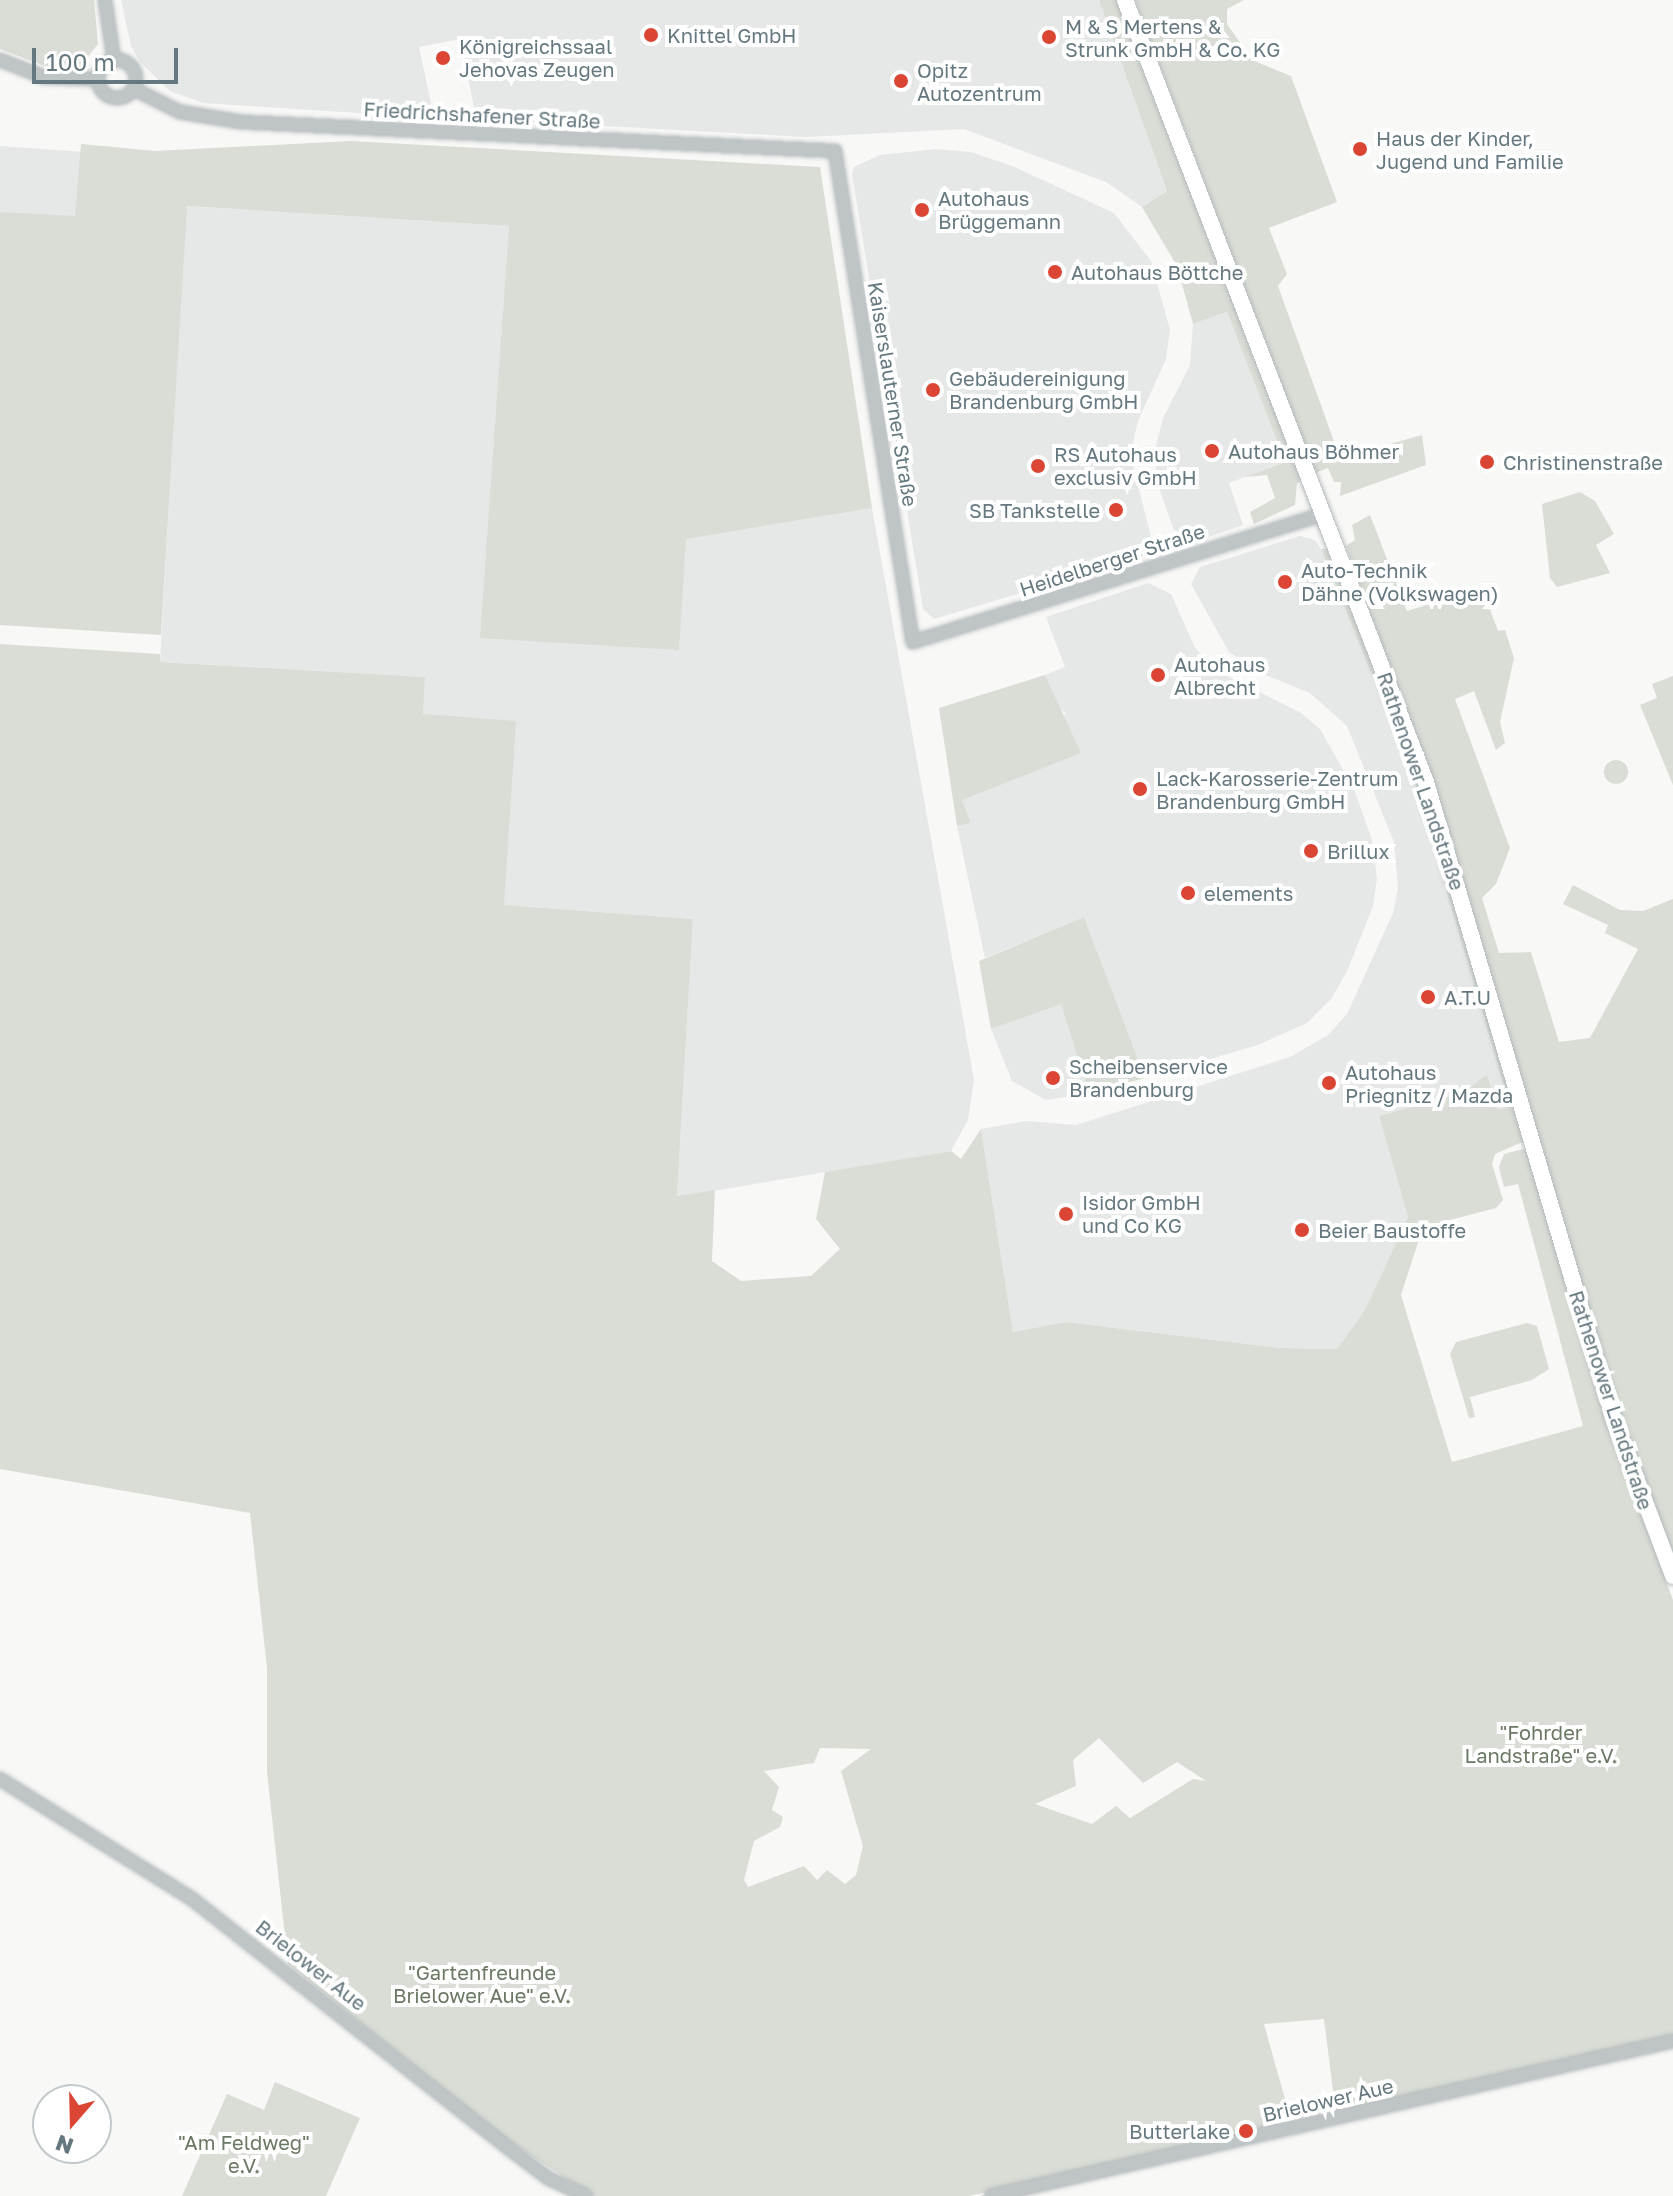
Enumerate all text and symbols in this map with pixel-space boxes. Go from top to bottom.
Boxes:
place label: M & S Mertens & Strunk GmbH & Co. KG [1065,14,1280,61]
place label: Knittel GmbH [667,23,797,47]
marker: Knittel GmbH [642,26,660,44]
marker: M & S Mertens & Strunk GmbH & Co. KG [1040,28,1058,46]
scale bar [36,32,182,82]
place label: Königreichssaal Jehovas Zeugen [459,34,615,81]
text: 100 m [46,47,115,76]
marker: Königreichssaal Jehovas Zeugen [434,49,452,67]
place label: Opitz Autozentrum [917,58,1042,105]
marker: Opitz Autozentrum [892,72,910,90]
street label: Friedrichshafener Straße [363,97,601,133]
place label: Haus der Kinder, Jugend und Familie [1376,126,1564,173]
marker: Haus der Kinder, Jugend und Familie [1351,140,1369,158]
place label: Autohaus Brüggemann [938,186,1061,233]
marker: Autohaus Brüggemann [913,201,931,219]
place label: Autohaus Böttche [1071,260,1243,284]
marker: Autohaus Böttche [1046,263,1064,281]
street label: Kaiserslauterner Straße [863,280,923,508]
place label: Gebäudereinigung Brandenburg GmbH [949,366,1138,413]
marker: Gebäudereinigung Brandenburg GmbH [924,381,942,399]
place label: Autohaus Böhmer [1228,439,1399,463]
place label: RS Autohaus exclusiv GmbH [1054,442,1197,489]
marker: Autohaus Böhmer [1203,442,1221,460]
place label: Christinenstraße [1503,450,1663,474]
marker: Christinenstraße [1478,453,1496,471]
marker: RS Autohaus exclusiv GmbH [1029,457,1047,475]
place label: SB Tankstelle [969,498,1100,522]
marker: SB Tankstelle [1107,501,1125,519]
street label: Heidelberger Straße [1016,519,1208,601]
place label: Auto-Technik Dähne (Volkswagen) [1301,558,1498,605]
marker: Auto-Technik Dähne (Volkswagen) [1276,573,1294,591]
place label: Autohaus Albrecht [1174,652,1265,699]
marker: Autohaus Albrecht [1149,666,1167,684]
street label: Rathenower Landstraße [1372,669,1470,893]
place label: Lack-Karosserie-Zentrum Brandenburg GmbH [1156,766,1398,813]
marker: Lack-Karosserie-Zentrum Brandenburg GmbH [1131,780,1149,798]
place label: Brillux [1327,839,1389,863]
marker: Brillux [1302,842,1320,860]
place label: elements [1204,881,1293,905]
marker: elements [1179,884,1197,902]
place label: A.T.U [1444,985,1491,1009]
marker: A.T.U [1419,988,1437,1006]
place label: Scheibenservice Brandenburg [1069,1054,1228,1101]
place label: Autohaus Priegnitz / Mazda [1345,1060,1513,1107]
marker: Scheibenservice Brandenburg [1044,1069,1062,1087]
marker: Autohaus Priegnitz / Mazda [1320,1074,1338,1092]
place label: Isidor GmbH und Co KG [1082,1190,1201,1237]
marker: Isidor GmbH und Co KG [1057,1205,1075,1223]
place label: Beier Baustoffe [1318,1218,1466,1242]
marker: Beier Baustoffe [1293,1221,1311,1239]
street label: Rathenower Landstraße [1564,1287,1658,1513]
park label: "Fohrder Landstraße" e.V. [1465,1720,1617,1767]
street label: Brielower Aue [251,1915,371,2015]
park label: "Gartenfreunde Brielower Aue" e.V. [393,1961,571,2008]
street label: Brielower Aue [1260,2073,1396,2127]
north arrow [32,2084,112,2164]
place label: Butterlake [1129,2119,1230,2143]
marker: Butterlake [1237,2122,1255,2140]
text: N [52,2130,77,2161]
park label: "Am Feldweg" e.V. [178,2130,310,2177]

